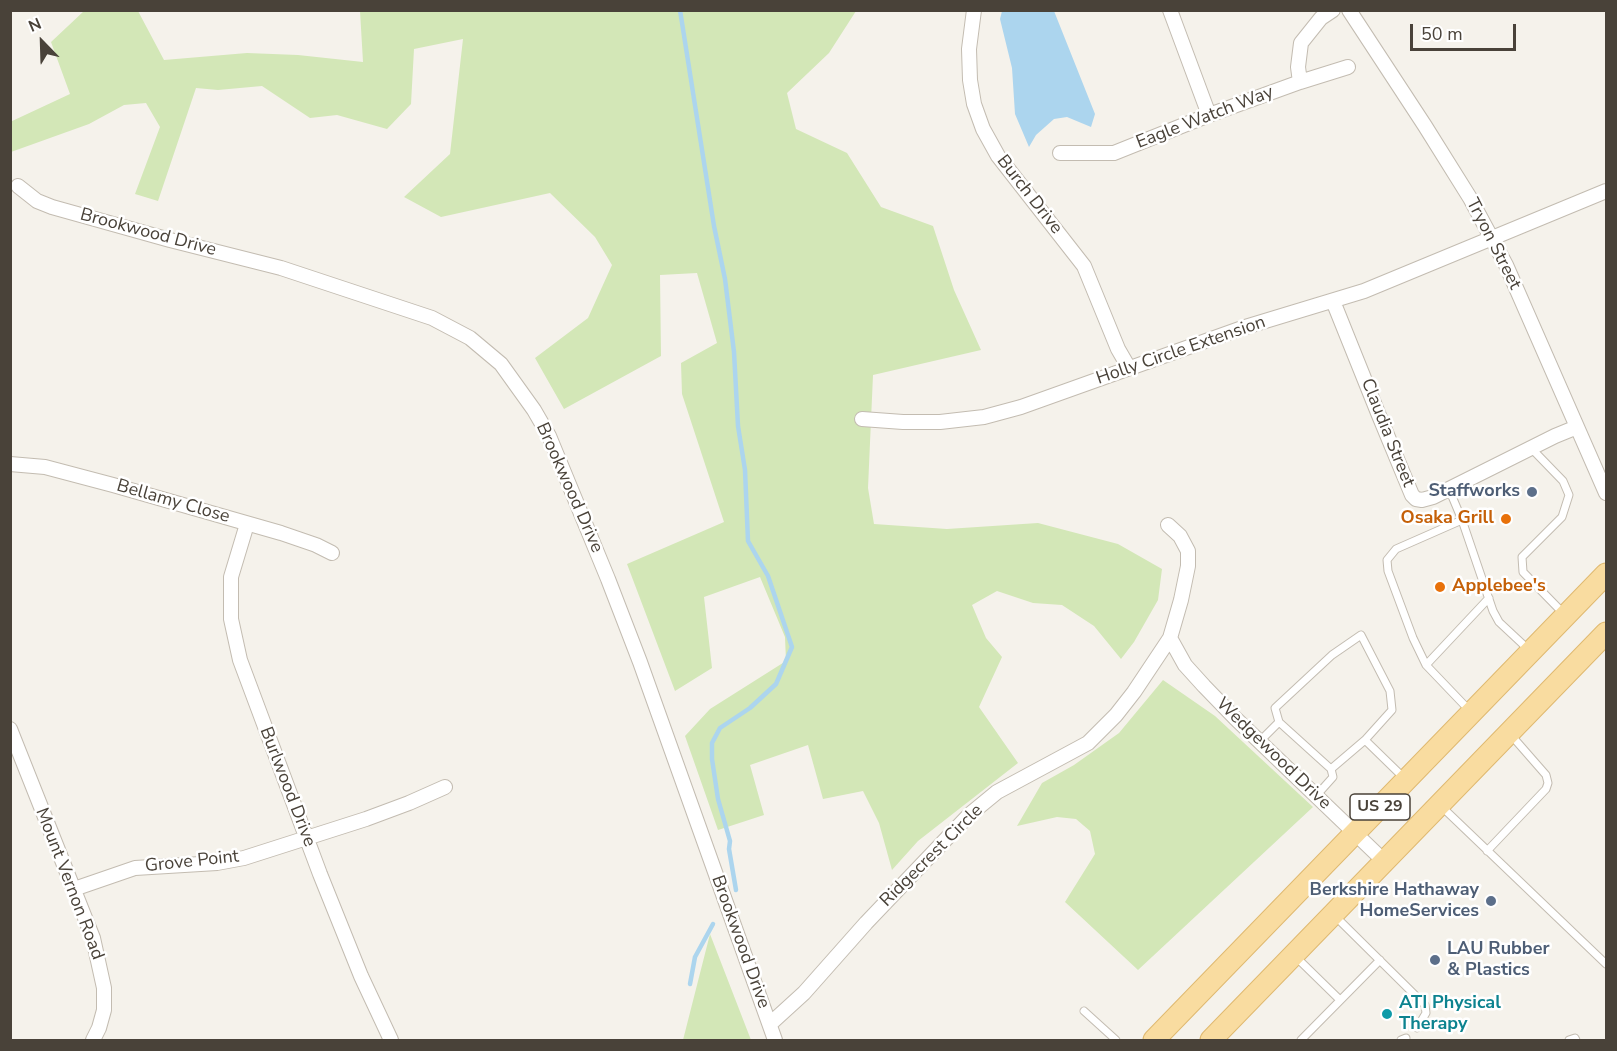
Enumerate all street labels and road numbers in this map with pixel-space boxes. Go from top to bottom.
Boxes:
street label: Eagle Watch Way [1133,82,1277,154]
street label: Burch Drive [991,151,1067,239]
street label: Tryon Street [1461,195,1525,293]
street label: Brookwood Drive [78,204,218,262]
street label: Holly Circle Extension [1094,312,1268,390]
street label: Claudia Street [1355,376,1419,490]
street label: Brookwood Drive [531,420,607,556]
street label: Bellamy Close [114,476,232,528]
street label: Wedgewood Drive [1211,694,1335,814]
street label: Burlwood Drive [254,724,320,850]
road number: US 29 [1350,794,1410,820]
street label: Ridgecrest Circle [876,800,988,912]
street label: Mount Vernon Road [30,805,108,963]
street label: Grove Point [144,846,240,878]
street label: Brookwood Drive [706,873,774,1011]

